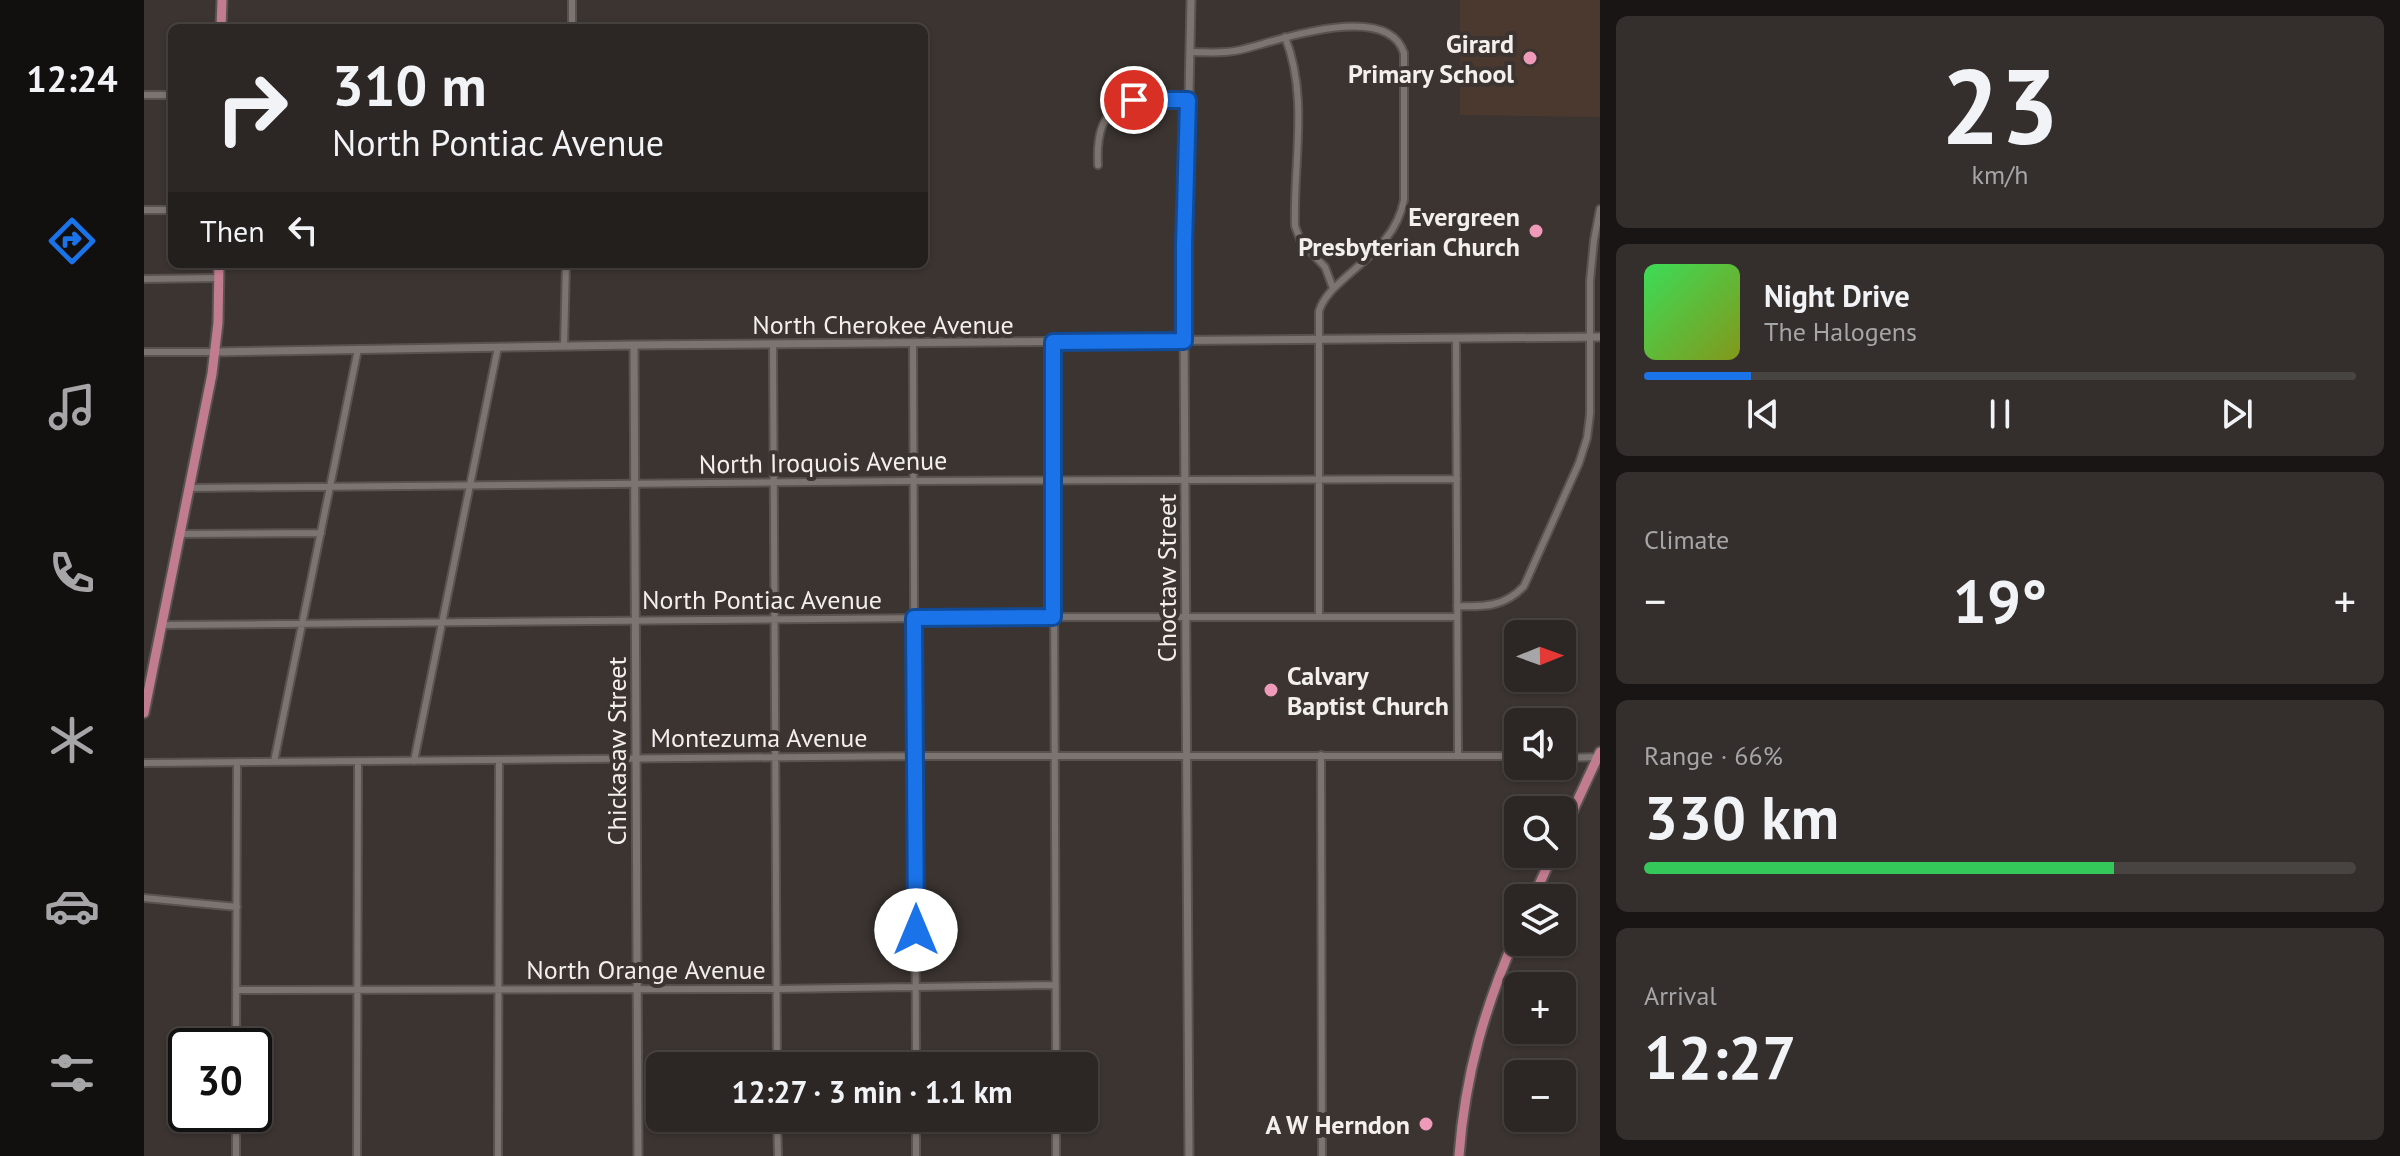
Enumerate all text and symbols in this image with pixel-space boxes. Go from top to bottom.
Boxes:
place label: Girard Primary School [1348,27,1514,90]
text: 23 [1941,38,2059,173]
text: 310 m [332,49,487,121]
marker: Girard Primary School [1521,49,1539,67]
text: 12:24 [26,55,118,102]
icon: right [200,56,304,160]
pin [1100,66,1168,134]
icon: arrive [1112,78,1156,122]
text: North Pontiac Avenue [332,119,664,166]
text: km/h [1972,158,2029,191]
place label: Evergreen Presbyterian Church [1298,200,1520,263]
icon: left [281,208,325,252]
text: Then [200,211,265,250]
icon: directions [44,213,100,269]
marker: Evergreen Presbyterian Church [1527,222,1545,240]
text: Night Drive [1764,276,1910,315]
street label: North Cherokee Avenue [752,308,1014,341]
text: The Halogens [1764,315,1917,348]
icon: music [44,379,100,435]
icon: previous [1741,392,1785,436]
icon: pause [1978,392,2022,436]
icon: next [2215,392,2259,436]
street label: North Iroquois Avenue [698,443,948,481]
street label: Choctaw Street [1150,494,1183,662]
text: Climate [1644,523,1729,556]
icon: phone [44,545,100,601]
text: 19° [1953,562,2047,640]
text: − [1644,572,1666,629]
text: + [2334,572,2356,629]
street label: North Pontiac Avenue [642,583,882,616]
north arrow [1504,620,1576,692]
map controls [1504,620,1576,1132]
street label: Chickasaw Street [600,656,633,845]
place label: Calvary Baptist Church [1287,659,1449,722]
marker: Calvary Baptist Church [1262,681,1280,699]
button: sound [1504,708,1576,780]
icon: climate [44,712,100,768]
street label: Montezuma Avenue [650,721,868,754]
text: Range · 66% [1644,739,1783,772]
text: 330 km [1644,778,1839,856]
button: search [1504,796,1576,868]
icon: car [44,878,100,934]
button: layers [1504,884,1576,956]
position arrow [874,888,958,972]
street label: North Orange Avenue [526,953,766,986]
button: + [1504,972,1576,1044]
text: Arrival [1644,979,1717,1012]
text: 12:27 [1644,1018,1796,1096]
speed limit sign: 30 [168,1028,272,1132]
icon: filters [44,1045,100,1101]
button: − [1504,1060,1576,1132]
text: 12:27 · 3 min · 1.1 km [731,1072,1013,1111]
place label: A W Herndon [1266,1108,1410,1141]
marker: A W Herndon [1417,1115,1435,1133]

